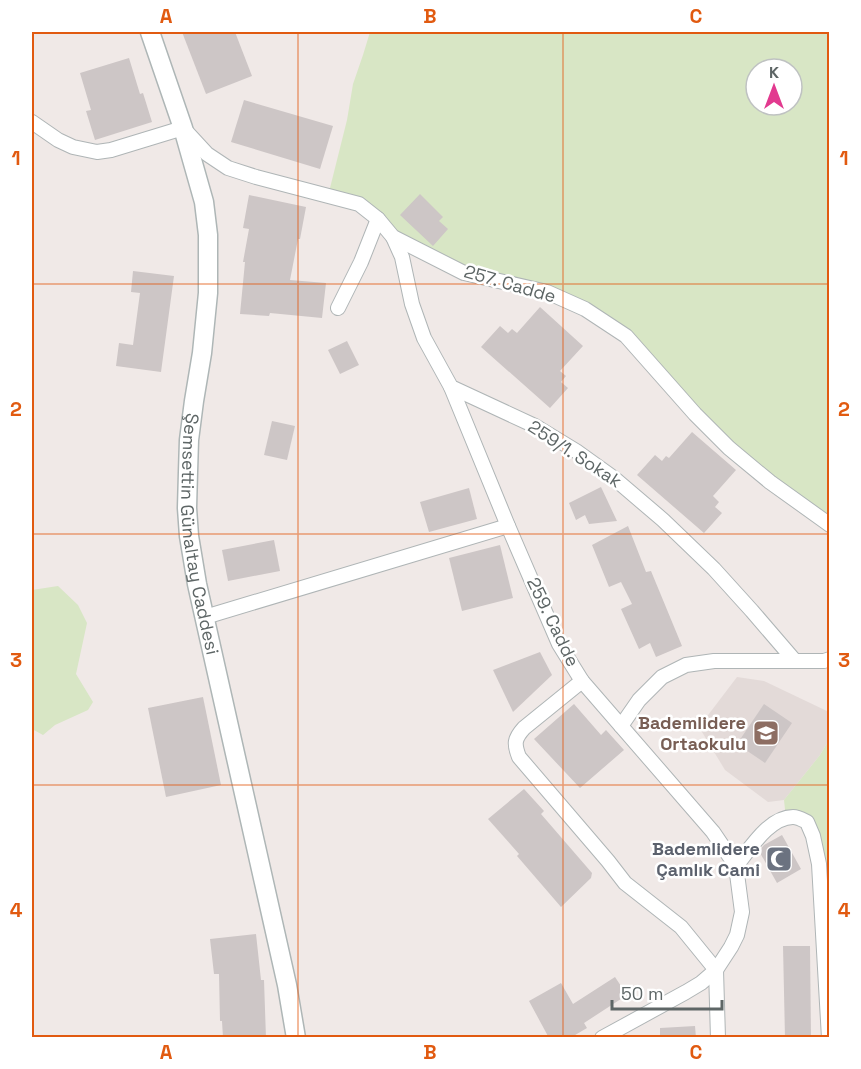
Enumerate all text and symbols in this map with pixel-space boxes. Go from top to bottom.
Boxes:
text: A [160,3,173,29]
text: B [423,3,437,29]
text: C [690,3,703,29]
north arrow [744,57,804,117]
text: K [769,62,779,83]
text: 1 [11,145,21,171]
text: 1 [839,145,849,171]
street label: 257. Cadde [462,259,559,308]
text: 2 [10,396,22,422]
text: 2 [838,396,850,422]
street label: Şemsettin Günaltay Caddesi [176,412,225,657]
street label: 259/1. Sokak [524,415,627,493]
street label: 259. Cadde [522,573,585,670]
text: 3 [10,647,22,673]
text: 3 [838,647,850,673]
place label: Bademlidere Ortaokulu [638,711,746,755]
school or university icon: Bademlidere Ortaokulu [751,718,781,748]
place label: Bademlidere Çamlık Cami [652,837,760,881]
mosque icon: Bademlidere Çamlık Cami [764,844,794,874]
text: 4 [10,897,23,923]
text: 4 [838,897,851,923]
scale bar [612,973,722,1011]
text: 50 m [621,982,663,1005]
text: A [160,1039,173,1065]
text: B [423,1039,437,1065]
text: C [690,1039,703,1065]

